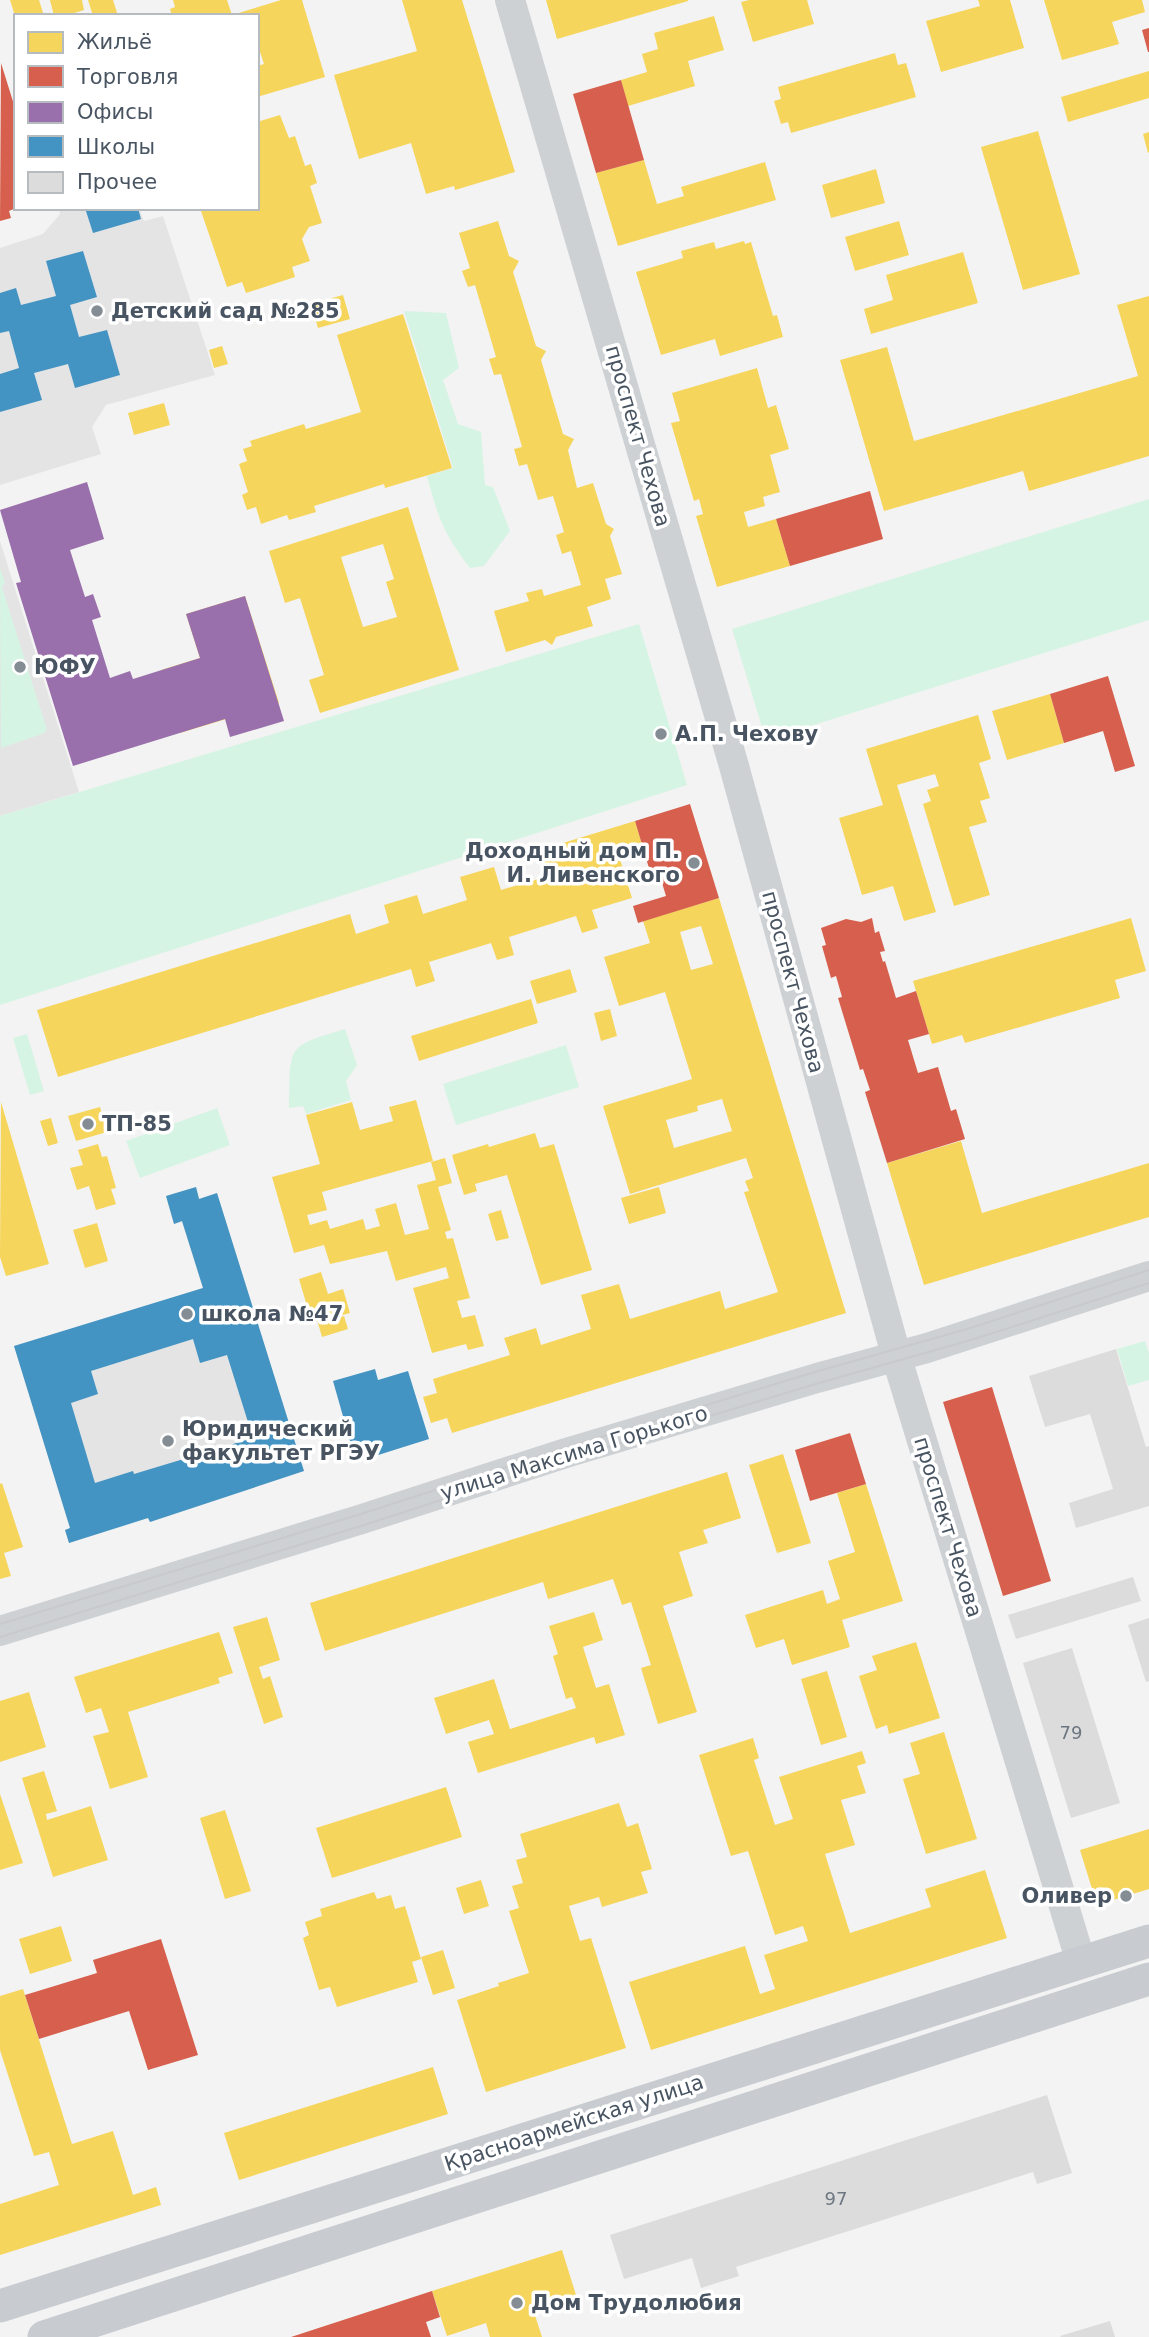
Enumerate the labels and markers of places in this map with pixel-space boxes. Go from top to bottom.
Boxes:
place label: Детский сад №285 [111,299,340,323]
marker: Детский сад №285 [89,303,105,319]
place label: ЮФУ [34,655,96,679]
marker: ЮФУ [12,659,28,675]
place label: А.П. Чехову [675,722,819,746]
marker: А.П. Чехову [653,726,669,742]
place label: Доходный дом П. И. Ливенского [465,839,680,887]
marker: Доходный дом П. И. Ливенского [686,855,702,871]
place label: ТП-85 [102,1112,172,1136]
marker: ТП-85 [80,1116,96,1132]
place label: школа №47 [201,1302,343,1326]
marker: школа №47 [179,1306,195,1322]
place label: Юридический факультет РГЭУ [182,1417,380,1465]
marker: Юридический факультет РГЭУ [160,1433,176,1449]
place label: Оливер [1021,1884,1112,1908]
marker: Оливер [1118,1888,1134,1904]
place label: Дом Трудолюбия [531,2291,742,2315]
marker: Дом Трудолюбия [509,2295,525,2311]

